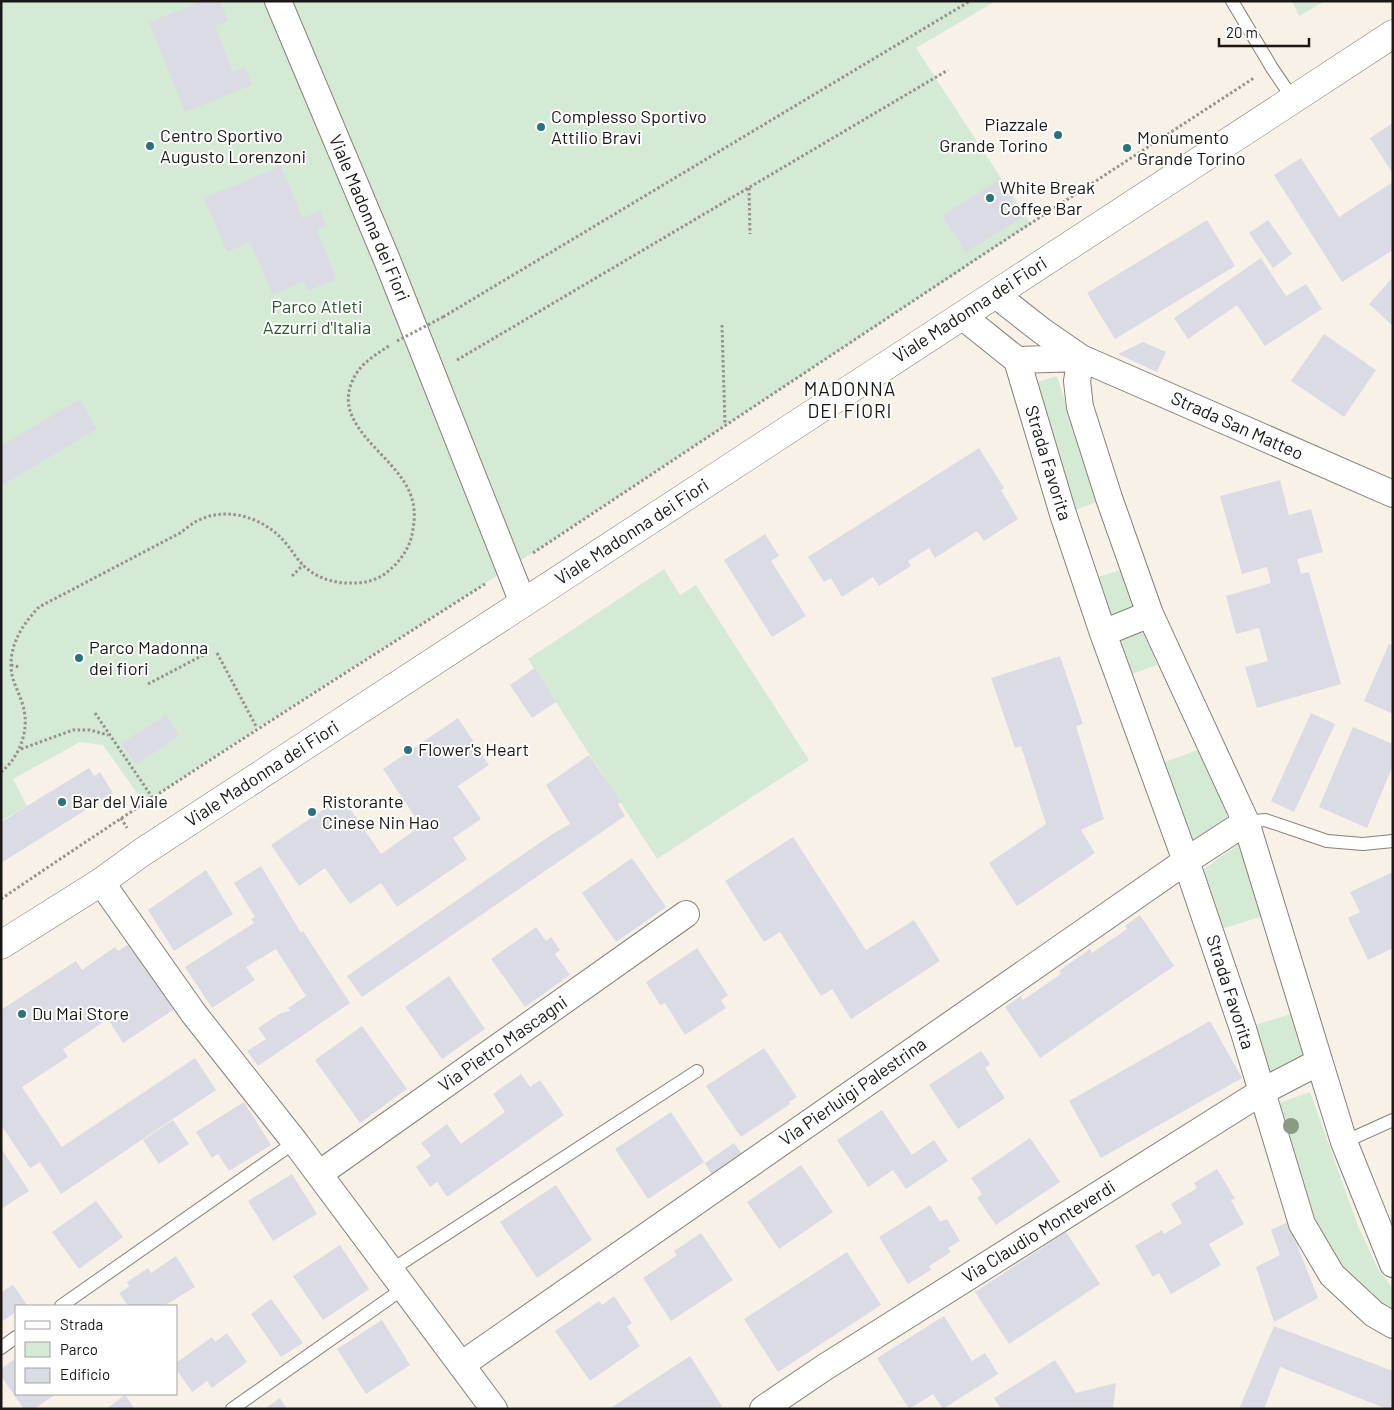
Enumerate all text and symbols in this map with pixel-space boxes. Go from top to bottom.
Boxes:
scale bar [1219,15,1309,47]
text: 20 m [1226,23,1258,41]
place label: Complesso Sportivo Attilio Bravi [551,105,707,148]
place label: Piazzale Grande Torino [939,113,1048,156]
marker: Complesso Sportivo Attilio Bravi [535,121,547,133]
place label: Centro Sportivo Augusto Lorenzoni [160,124,306,167]
place label: Monumento Grande Torino [1137,126,1246,169]
marker: Piazzale Grande Torino [1052,129,1064,141]
street label: Viale Madonna dei Fiori [325,131,415,304]
marker: Centro Sportivo Augusto Lorenzoni [144,140,156,152]
marker: Monumento Grande Torino [1121,142,1133,154]
place label: White Break Coffee Bar [1000,176,1095,219]
marker: White Break Coffee Bar [984,192,996,204]
street label: Viale Madonna dei Fiori [888,251,1051,367]
park label: Parco Atleti Azzurri d'Italia [263,295,371,338]
district label: MADONNA DEI FIORI [804,377,896,422]
street label: Strada San Matteo [1168,386,1307,464]
street label: Strada Favorita [1021,403,1077,523]
street label: Viale Madonna dei Fiori [550,473,713,589]
place label: Parco Madonna dei fiori [89,636,208,679]
marker: Parco Madonna dei fiori [73,652,85,664]
street label: Viale Madonna dei Fiori [180,715,343,831]
place label: Flower's Heart [418,738,529,760]
marker: Flower's Heart [402,744,414,756]
place label: Bar del Viale [72,790,168,812]
place label: Ristorante Cinese Nin Hao [322,790,439,833]
marker: Bar del Viale [56,796,68,808]
marker: Ristorante Cinese Nin Hao [306,806,318,818]
street label: Strada Favorita [1202,932,1260,1052]
street label: Via Pietro Mascagni [434,990,571,1096]
place label: Du Mai Store [32,1002,129,1024]
marker: Du Mai Store [16,1008,28,1020]
street label: Via Pierluigi Palestrina [775,1032,930,1150]
street label: Via Claudio Monteverdi [958,1175,1119,1287]
legend [15,1305,178,1395]
text: Strada [60,1315,103,1333]
text: Parco [60,1340,98,1358]
text: Edificio [60,1365,110,1383]

